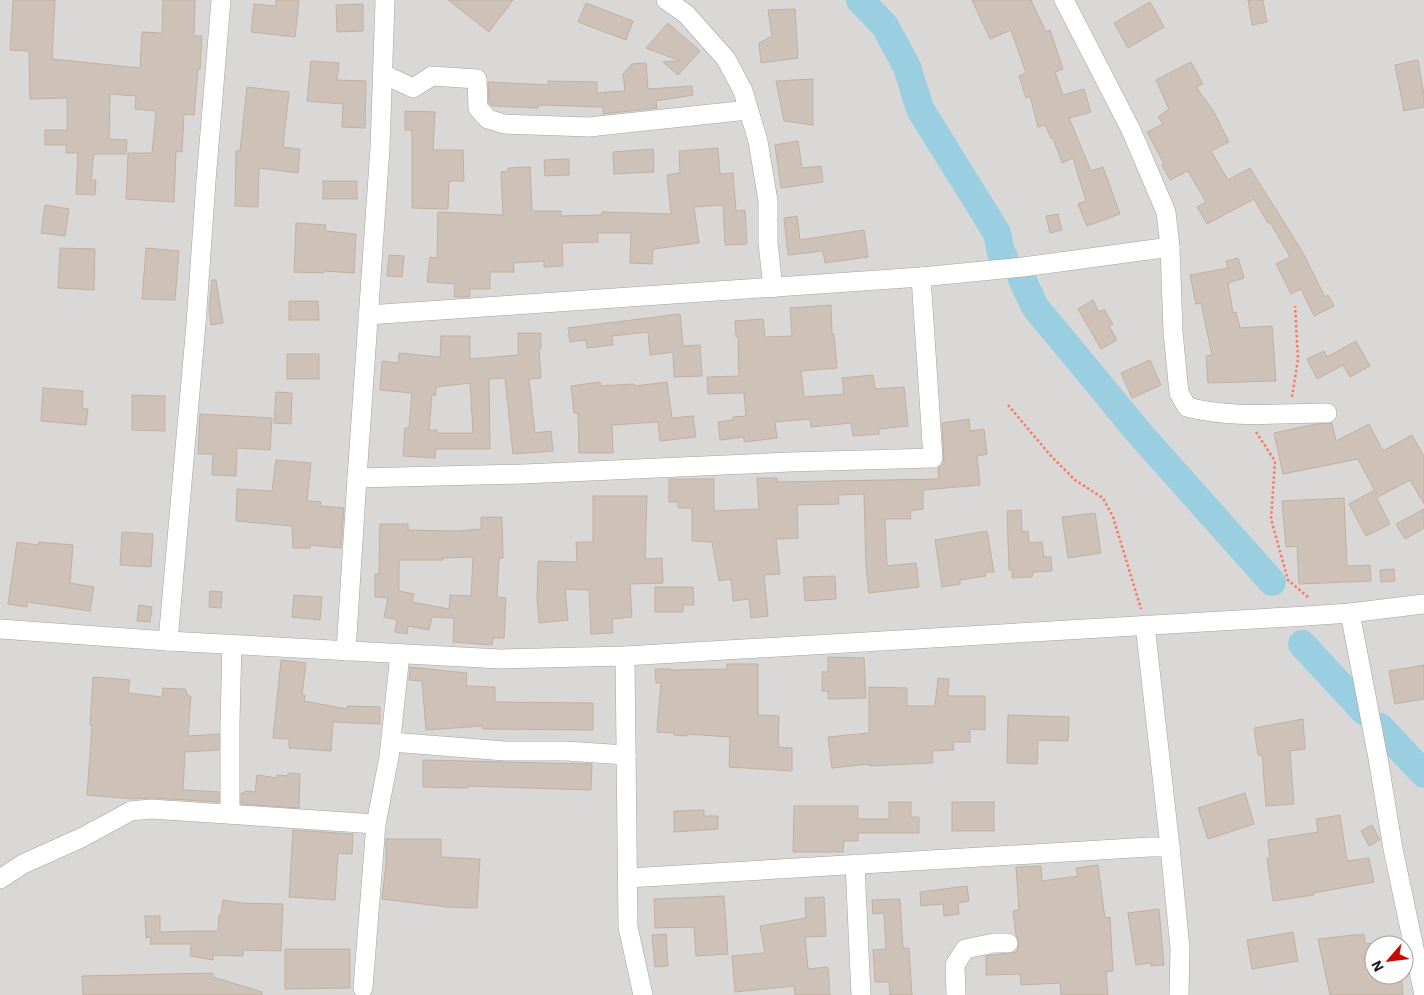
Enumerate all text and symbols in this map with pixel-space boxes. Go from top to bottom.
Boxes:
north arrow [1364,935,1414,985]
text: N [1367,957,1388,975]

